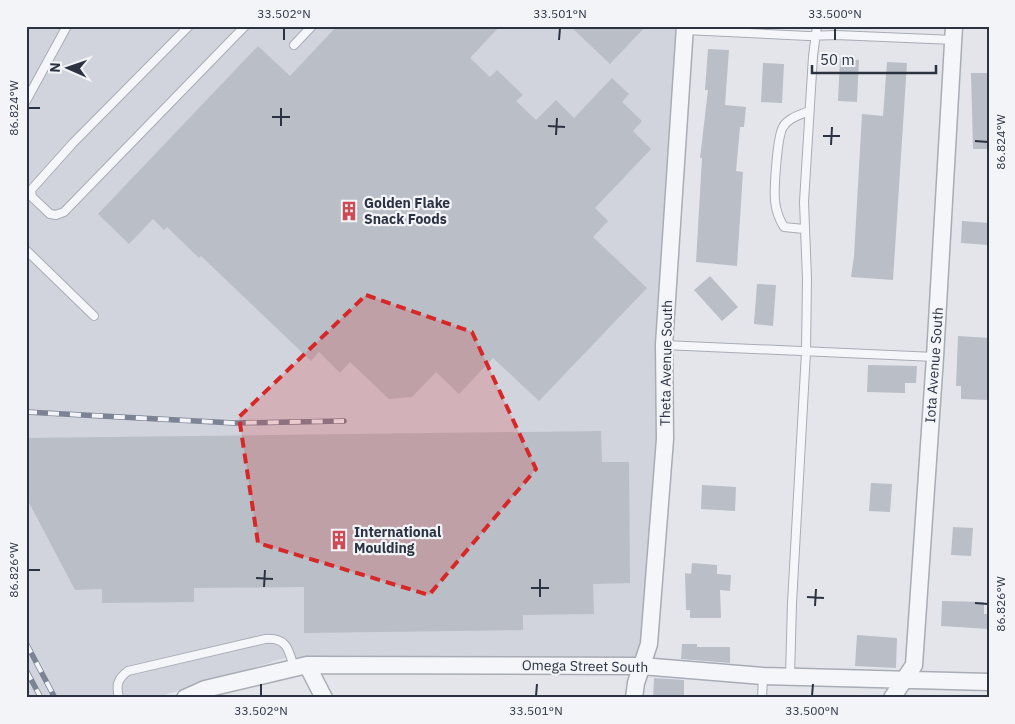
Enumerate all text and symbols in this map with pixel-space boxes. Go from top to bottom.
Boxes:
text: 33.502°N [257,6,311,21]
text: 33.501°N [533,6,587,21]
text: 33.500°N [808,6,862,21]
north arrow [42,42,92,92]
scale bar [812,42,936,74]
text: 50 m [820,50,855,69]
text: N [46,62,64,73]
text: 86.824°W [6,80,21,136]
text: 86.824°W [993,114,1008,170]
place label: Golden Flake Snack Foods [364,194,450,228]
building icon: Golden Flake Snack Foods [338,200,360,222]
street label: Theta Avenue South [656,300,676,426]
street label: Iota Avenue South [921,307,947,423]
place label: International Moulding [354,523,441,557]
building icon: International Moulding [328,529,350,551]
text: 86.826°W [6,542,21,598]
text: 86.826°W [993,576,1008,632]
street label: Omega Street South [522,656,648,676]
text: 33.502°N [234,703,288,718]
text: 33.501°N [509,703,563,718]
text: 33.500°N [785,703,839,718]

